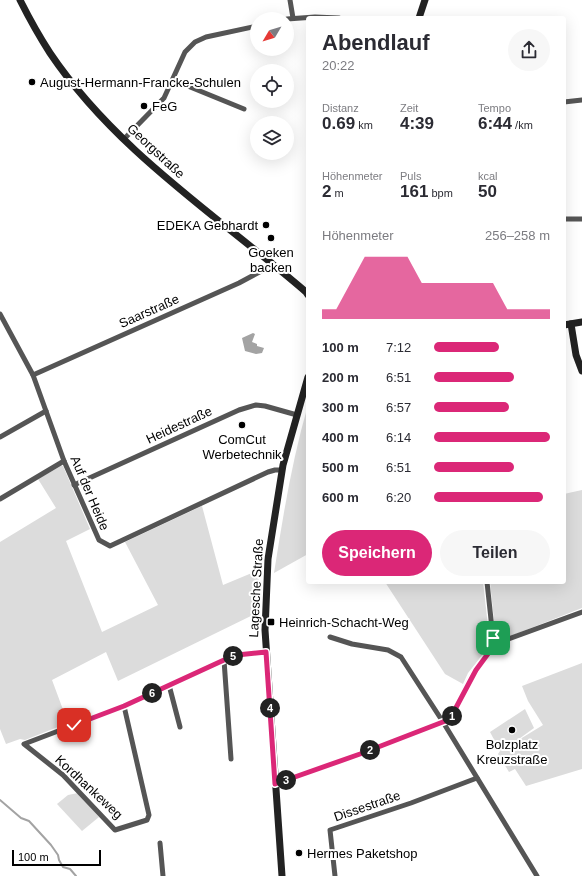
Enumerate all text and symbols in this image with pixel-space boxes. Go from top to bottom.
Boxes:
north arrow [250,12,294,56]
map controls [250,12,294,160]
button: share [508,29,550,71]
text: Abendlauf [322,30,430,55]
text: 20:22 [322,58,355,73]
button: locate [250,64,294,108]
place label: August-Hermann-Francke-Schulen [40,75,241,90]
marker: August-Hermann-Francke-Schulen [27,77,37,87]
place label: FeG [152,99,177,114]
marker: FeG [139,101,149,111]
text: Distanz [322,102,359,114]
text: Zeit [400,102,418,114]
text: Tempo [478,102,511,114]
text: 0.69 [322,114,355,133]
text: 4:39 [400,114,434,133]
text: 6:44 [478,114,512,133]
button: layers [250,116,294,160]
text: km [355,119,373,131]
text: /km [512,119,533,131]
street label: Georgstraße [124,121,188,181]
text: Höhenmeter [322,170,383,182]
text: Puls [400,170,421,182]
text: kcal [478,170,498,182]
text: 2 [322,182,331,201]
text: 161 [400,182,428,201]
text: 50 [478,182,497,201]
text: m [331,187,344,199]
text: bpm [428,187,453,199]
place label: EDEKA Gebhardt [157,218,258,233]
marker: EDEKA Gebhardt [261,220,271,230]
text: Höhenmeter [322,228,394,243]
text: 256–258 m [485,228,550,243]
marker: Goeken backen [266,233,276,243]
place label: Goeken backen [248,245,294,275]
street label: Saarstraße [117,291,181,331]
text: 100 m [322,340,359,355]
text: 7:12 [386,340,411,355]
text: 200 m [322,370,359,385]
text: 6:51 [386,370,411,385]
text: 300 m [322,400,359,415]
text: 6:57 [386,400,411,415]
street label: Heidestraße [144,403,214,447]
marker: ComCut Werbetechnik [237,420,247,430]
text: 400 m [322,430,359,445]
text: 6:14 [386,430,411,445]
place label: ComCut Werbetechnik [202,432,282,462]
street label: Auf der Heide [68,453,112,533]
text: 500 m [322,460,359,475]
text: 6:51 [386,460,411,475]
text: 600 m [322,490,359,505]
text: 6:20 [386,490,411,505]
button: Speichern [322,530,432,576]
button: Teilen [440,530,550,576]
street label: Lagesche Straße [246,538,266,638]
place label: Heinrich-Schacht-Weg [279,615,409,630]
marker: Heinrich-Schacht-Weg [266,617,276,627]
pin [476,621,510,655]
icon: arrive [482,627,504,649]
pin: 5 [223,646,243,666]
text: 5 [230,650,236,662]
pin: 6 [142,683,162,703]
text: 6 [149,687,155,699]
pin: 4 [260,698,280,718]
text: 4 [267,702,273,714]
pin: 1 [442,706,462,726]
pin [57,708,91,742]
text: 1 [449,710,455,722]
icon: check [63,714,85,736]
marker: Bolzplatz Kreuzstraße [507,725,517,735]
place label: Bolzplatz Kreuzstraße [477,737,547,767]
pin: 2 [360,740,380,760]
text: 2 [367,744,373,756]
street label: Kordhankeweg [52,752,126,822]
pin: 3 [276,770,296,790]
text: 3 [283,774,289,786]
street label: Dissestraße [332,788,402,824]
place label: Hermes Paketshop [307,846,418,861]
scale bar [12,848,101,867]
marker: Hermes Paketshop [294,848,304,858]
text: 100 m [18,851,49,863]

